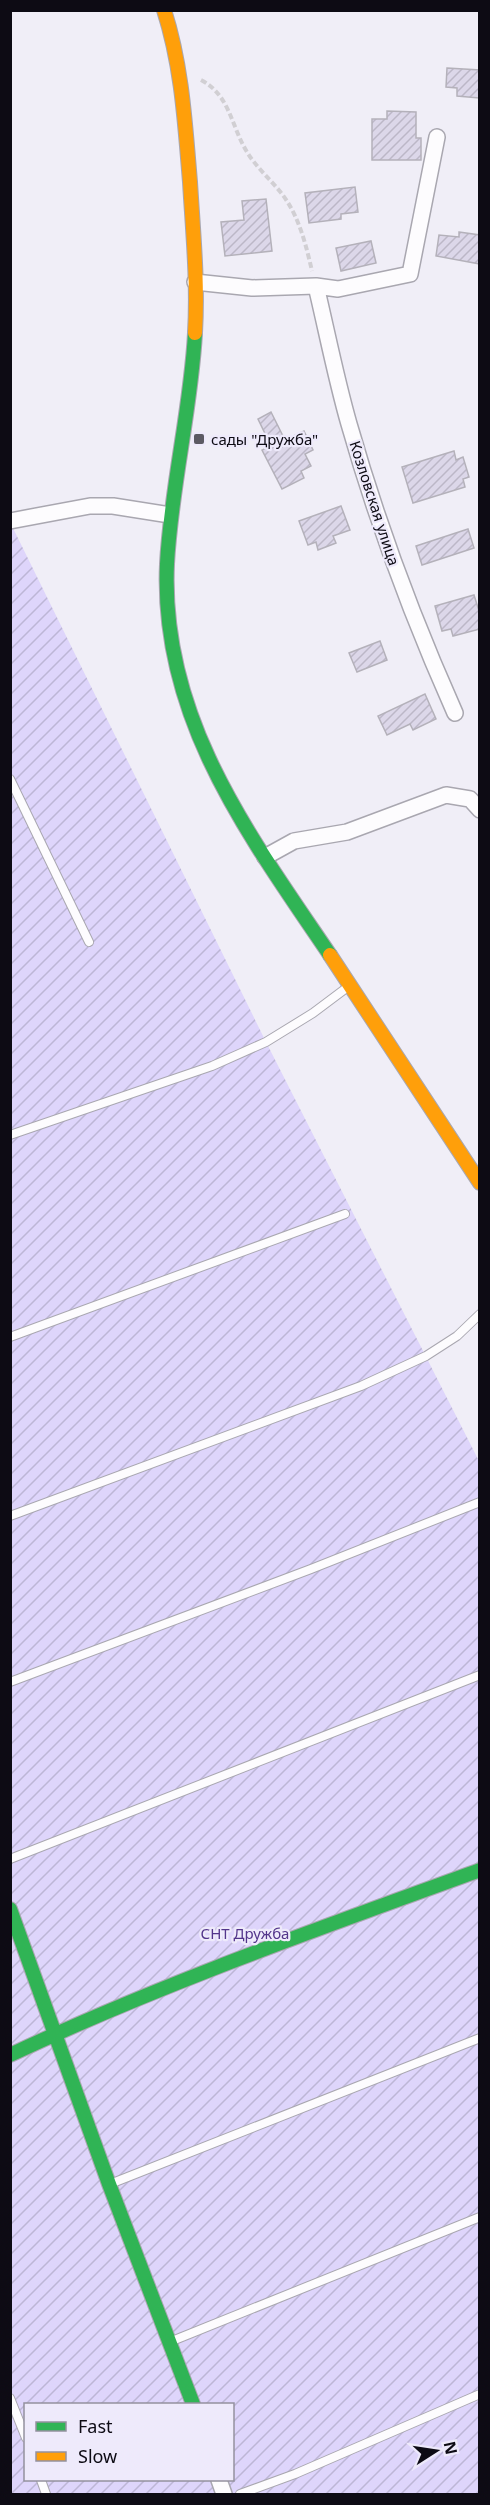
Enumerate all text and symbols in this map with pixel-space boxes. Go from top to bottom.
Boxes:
place label: сады "Дружба" [211,429,318,449]
marker: сады "Дружба" [192,432,206,446]
street label: Козловская улица [345,438,405,568]
park label: СНТ Дружба [201,1923,289,1943]
legend [24,2403,234,2481]
text: Fast [78,2414,113,2438]
north arrow [406,2421,466,2481]
text: N [439,2439,463,2457]
text: Slow [78,2444,117,2468]

